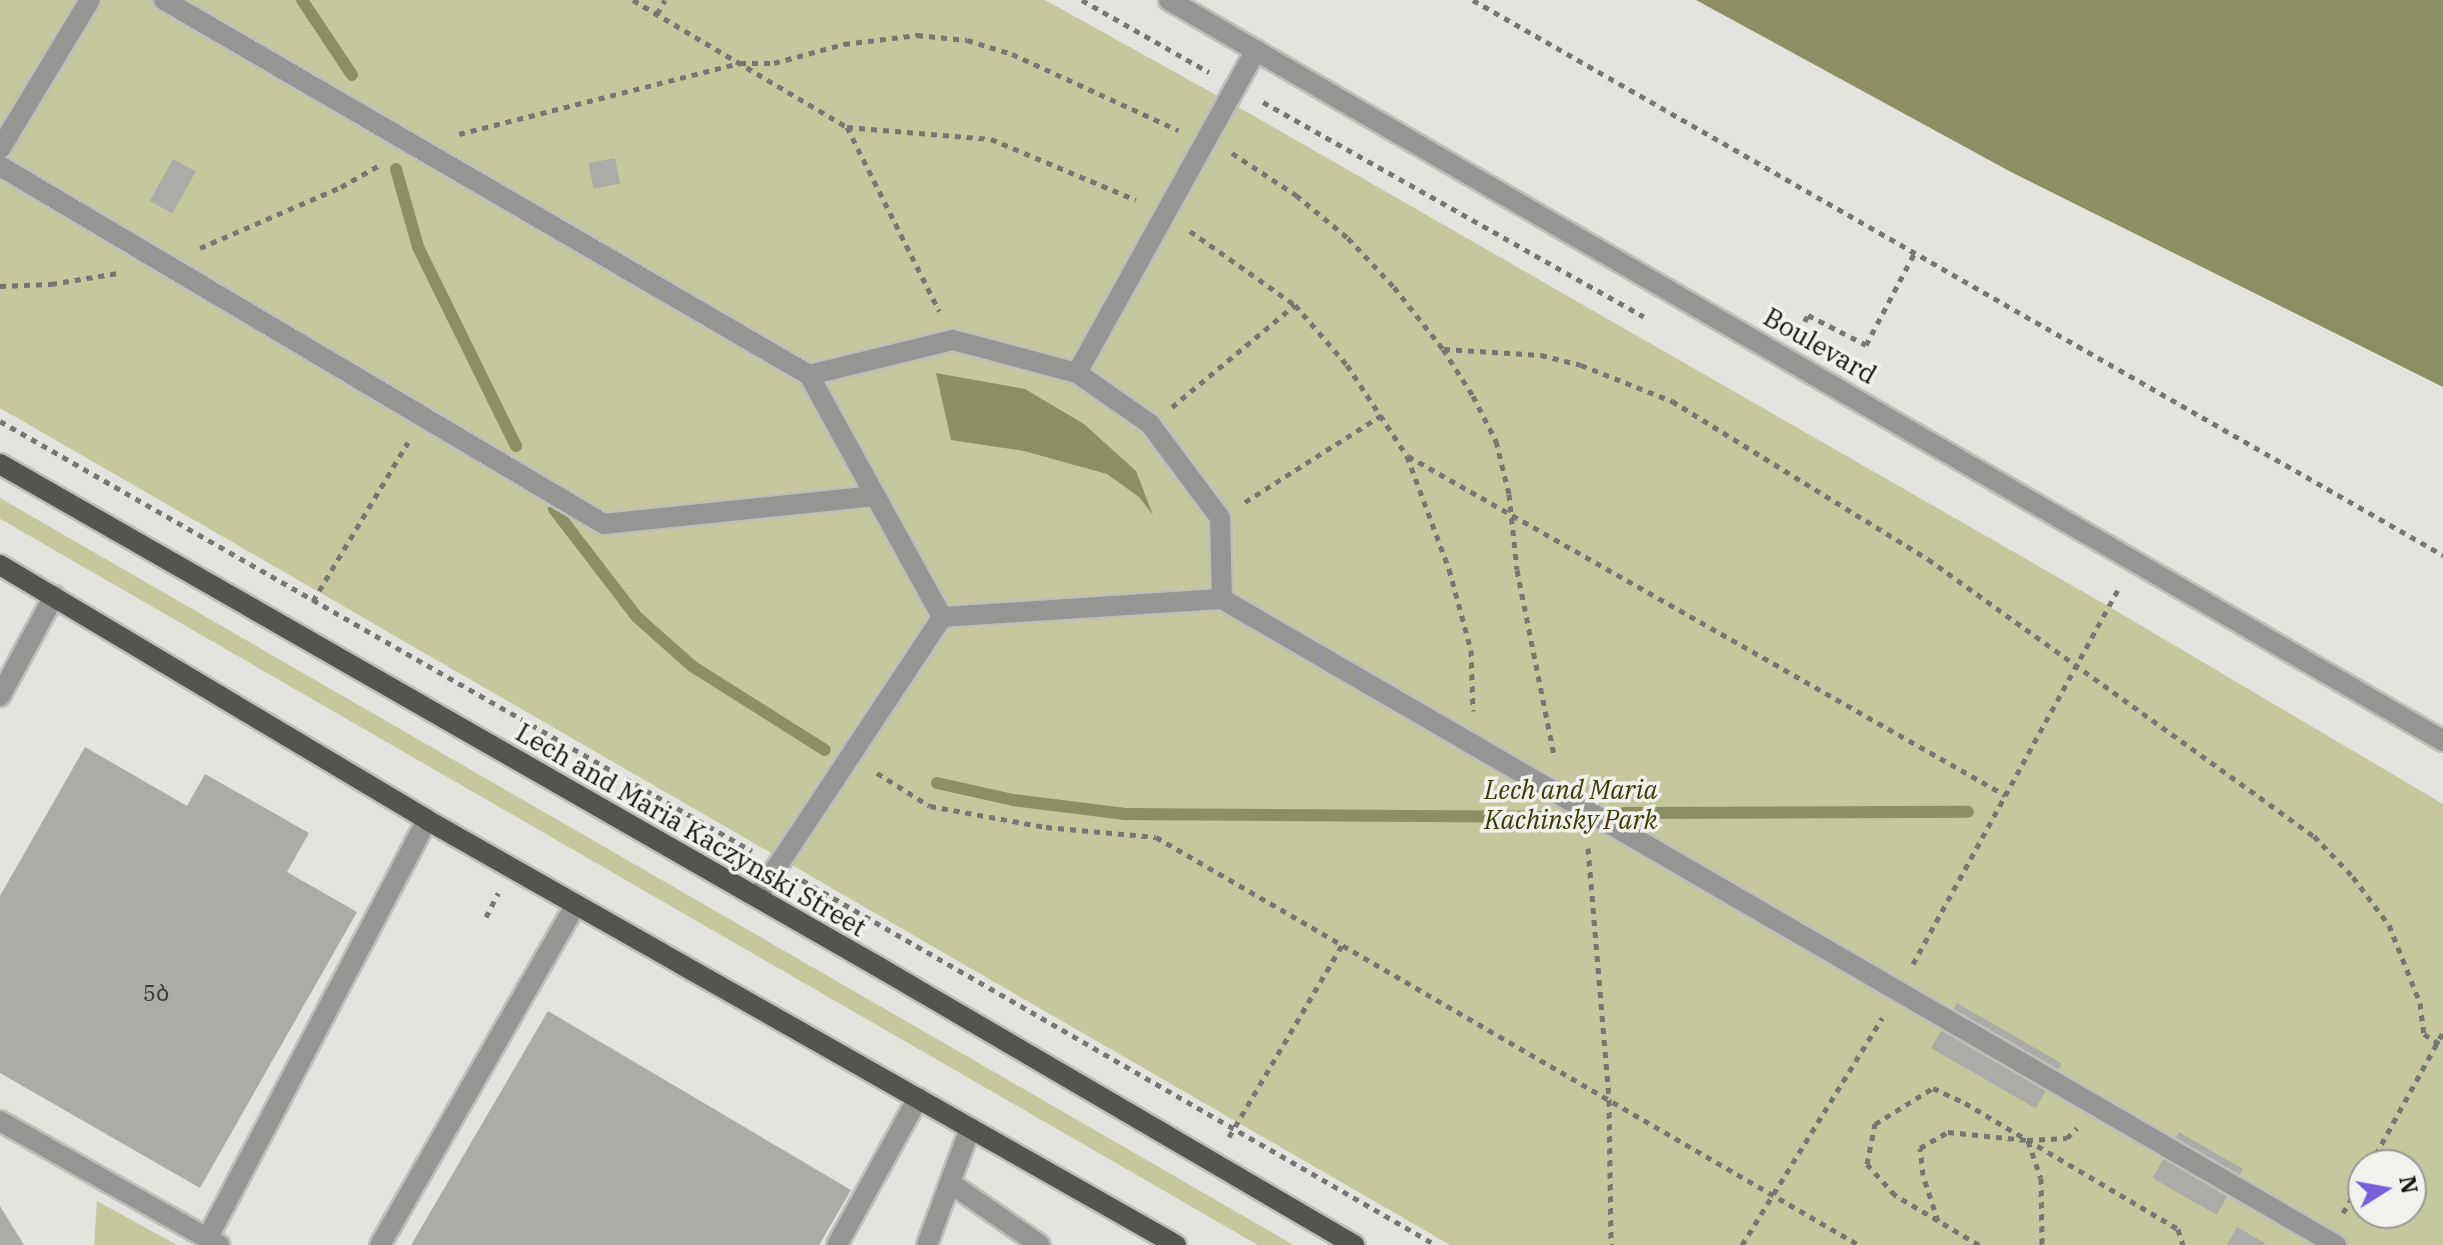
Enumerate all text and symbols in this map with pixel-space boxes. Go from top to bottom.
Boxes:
street label: Boulevard [1758,301,1882,391]
street label: Lech and Maria Kaczynski Street [510,717,872,943]
park label: Lech and Maria Kachinsky Park [1484,774,1658,836]
house number: 5ბ [143,980,169,1006]
north arrow [2347,1149,2427,1229]
text: N [2393,1173,2425,1196]

